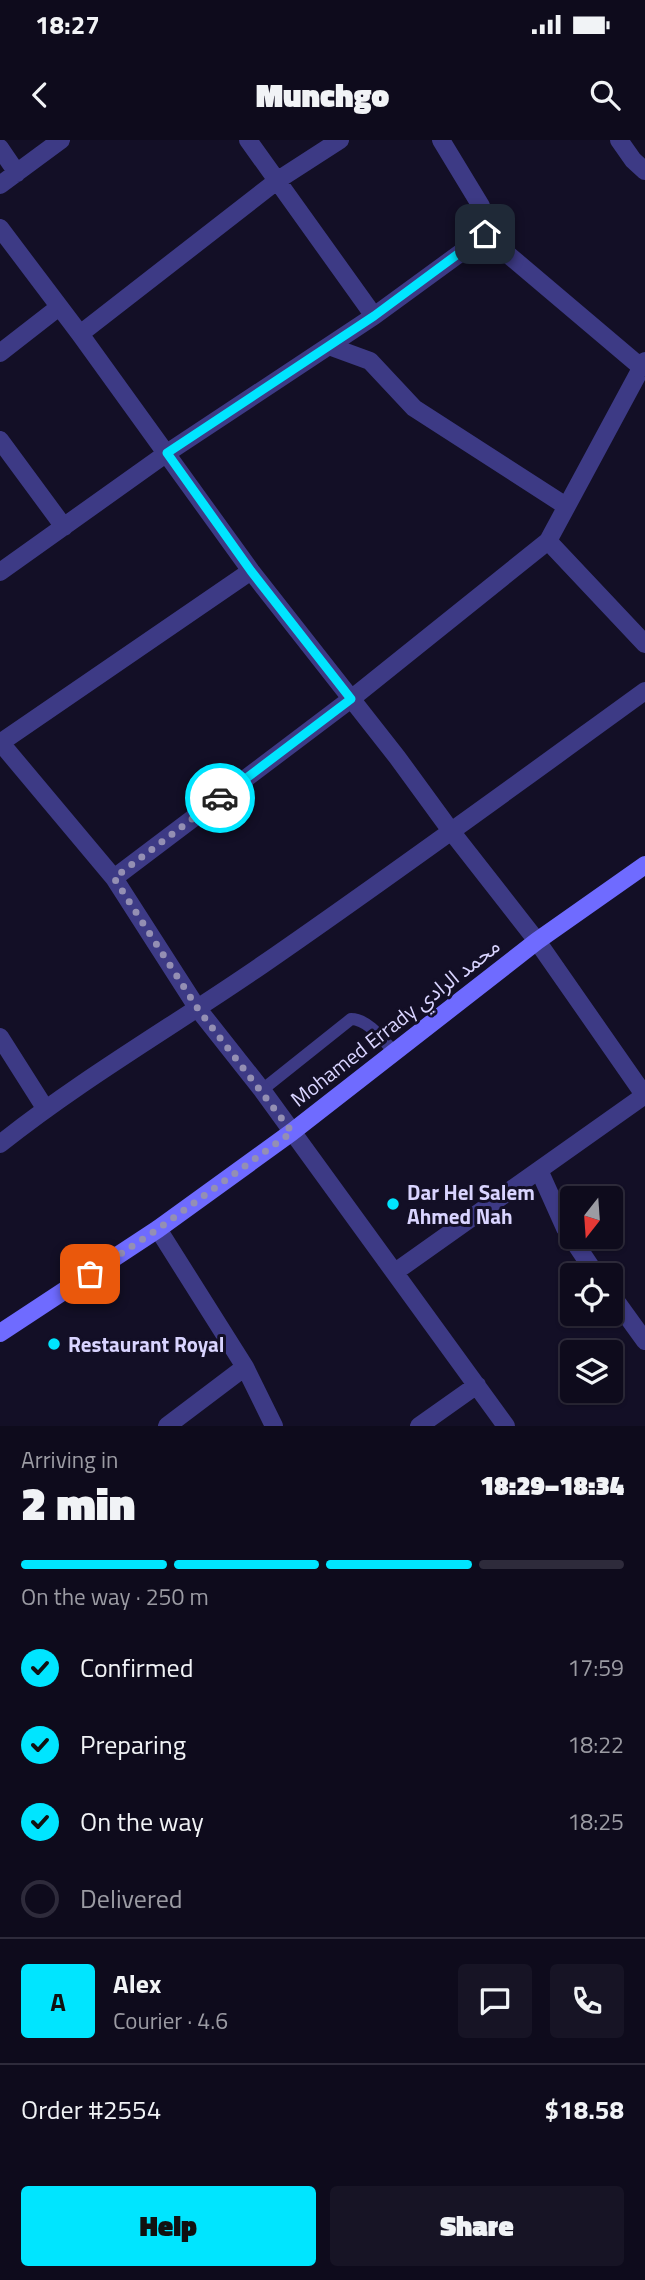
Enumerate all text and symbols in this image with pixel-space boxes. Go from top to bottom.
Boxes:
text: 18:27 [35,5,100,44]
text: Munchgo [256,71,389,119]
icon: back [21,76,59,114]
icon: search [586,76,624,114]
pin [455,204,515,264]
icon: home [466,215,504,253]
courier [185,763,255,833]
icon: car [201,779,239,817]
street label: Mohamed Errady محمد الرادي [283,930,507,1115]
place label: Dar Hel Salem Ahmed Nah [407,1176,535,1232]
north arrow [560,1186,623,1250]
map controls [560,1186,623,1403]
marker: Dar Hel Salem Ahmed Nah [385,1196,401,1212]
pin [60,1244,120,1304]
icon: bag [71,1255,109,1293]
button: locate [560,1263,623,1326]
place label: Restaurant Royal [68,1328,224,1360]
marker: Restaurant Royal [46,1336,62,1352]
button: layers [560,1340,623,1403]
text: Arriving in [21,1442,118,1477]
text: 18:29–18:34 [480,1466,624,1505]
text: 2 min [21,1468,135,1538]
text: On the way · 250 m [21,1579,209,1614]
text: Confirmed [80,1648,194,1687]
icon: check [21,1649,59,1687]
text: 17:59 [567,1650,624,1685]
text: Preparing [80,1725,186,1764]
icon: check [21,1726,59,1764]
text: 18:22 [567,1727,624,1762]
text: On the way [80,1802,204,1841]
icon: check [21,1803,59,1841]
text: 18:25 [567,1804,624,1839]
text: Delivered [80,1879,183,1918]
text: Alex [113,1964,161,2003]
button: chat [458,1964,532,2038]
button: phone [550,1964,624,2038]
text: A [50,1982,66,2021]
text: Courier · 4.6 [113,2003,228,2038]
text: Order #2554 [21,2090,161,2129]
text: $18.58 [545,2090,624,2129]
button: Help [21,2186,316,2266]
button: Share [330,2186,624,2266]

